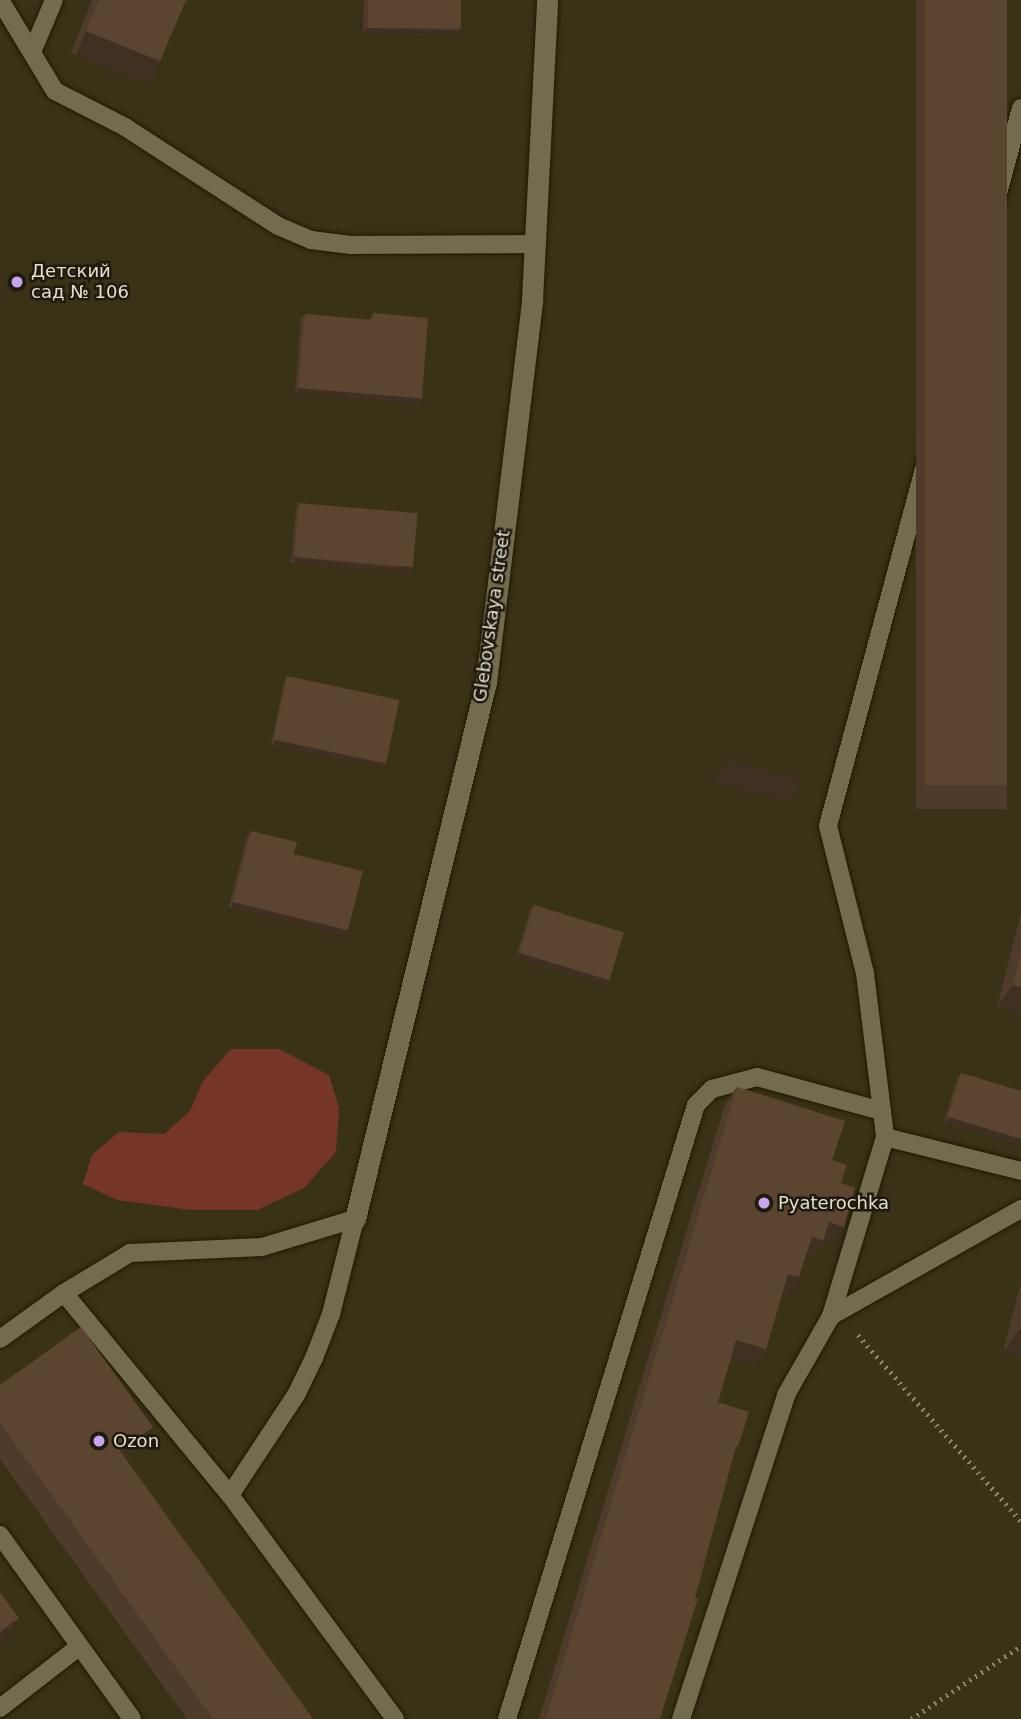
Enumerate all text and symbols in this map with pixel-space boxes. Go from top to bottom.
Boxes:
place label: Детский сад № 106 [31,261,129,304]
marker: Детский сад № 106 [9,274,25,290]
street label: Glebovskaya street [469,529,515,703]
place label: Pyaterochka [778,1192,889,1214]
marker: Pyaterochka [756,1195,772,1211]
place label: Ozon [113,1430,159,1452]
marker: Ozon [91,1433,107,1449]

